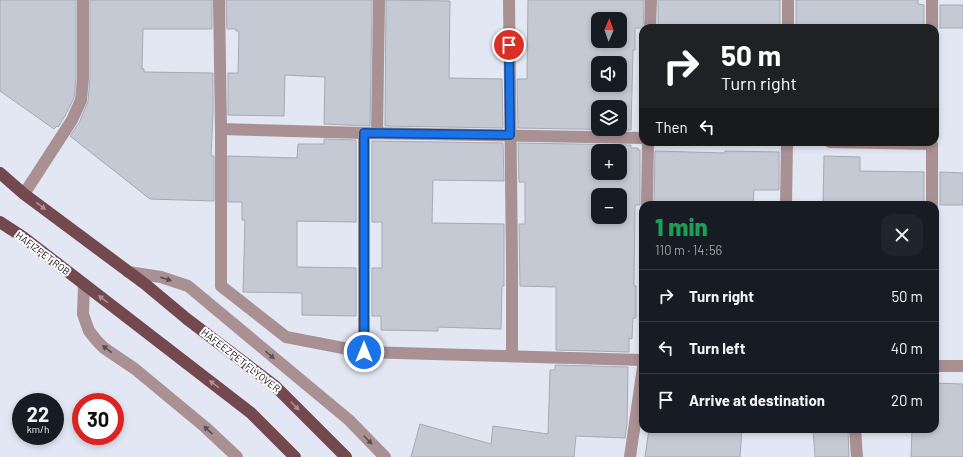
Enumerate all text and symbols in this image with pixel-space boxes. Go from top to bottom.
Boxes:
north arrow [591,12,627,48]
map controls [591,12,627,224]
pin [492,28,526,62]
icon: arrive [498,34,520,56]
text: 50 m [721,38,781,72]
icon: right [655,40,707,92]
button: sound [591,56,627,92]
text: Turn right [721,72,797,94]
button: layers [591,100,627,136]
icon: left [696,116,718,138]
text: Then [655,118,688,136]
button: + [591,144,627,180]
button: − [591,188,627,224]
one-way arrow [36,202,46,210]
text: 1 min [655,212,708,241]
button: close [881,214,923,256]
street label: HAFIZPET ROB [14,229,72,277]
text: 110 m · 14:56 [655,242,722,258]
one-way arrow [161,276,173,282]
icon: right [655,285,677,307]
text: Turn right [689,287,754,305]
text: 50 m [891,287,923,305]
one-way arrow [98,295,109,303]
street label: HAFEEZPET FLYOVER [199,326,283,394]
position arrow [343,331,385,373]
icon: left [655,337,677,359]
text: Turn left [689,339,745,357]
text: 40 m [891,339,923,357]
one-way arrow [101,345,112,353]
one-way arrow [265,350,276,359]
one-way arrow [208,380,219,389]
icon: arrive [655,389,677,411]
text: Arrive at destination [689,391,825,409]
text: 20 m [891,391,923,409]
speed limit sign: 30 [72,393,124,445]
one-way arrow [290,401,300,411]
text: 22 [27,402,49,426]
text: km/h [27,423,49,435]
one-way arrow [203,426,213,435]
one-way arrow [364,435,373,445]

